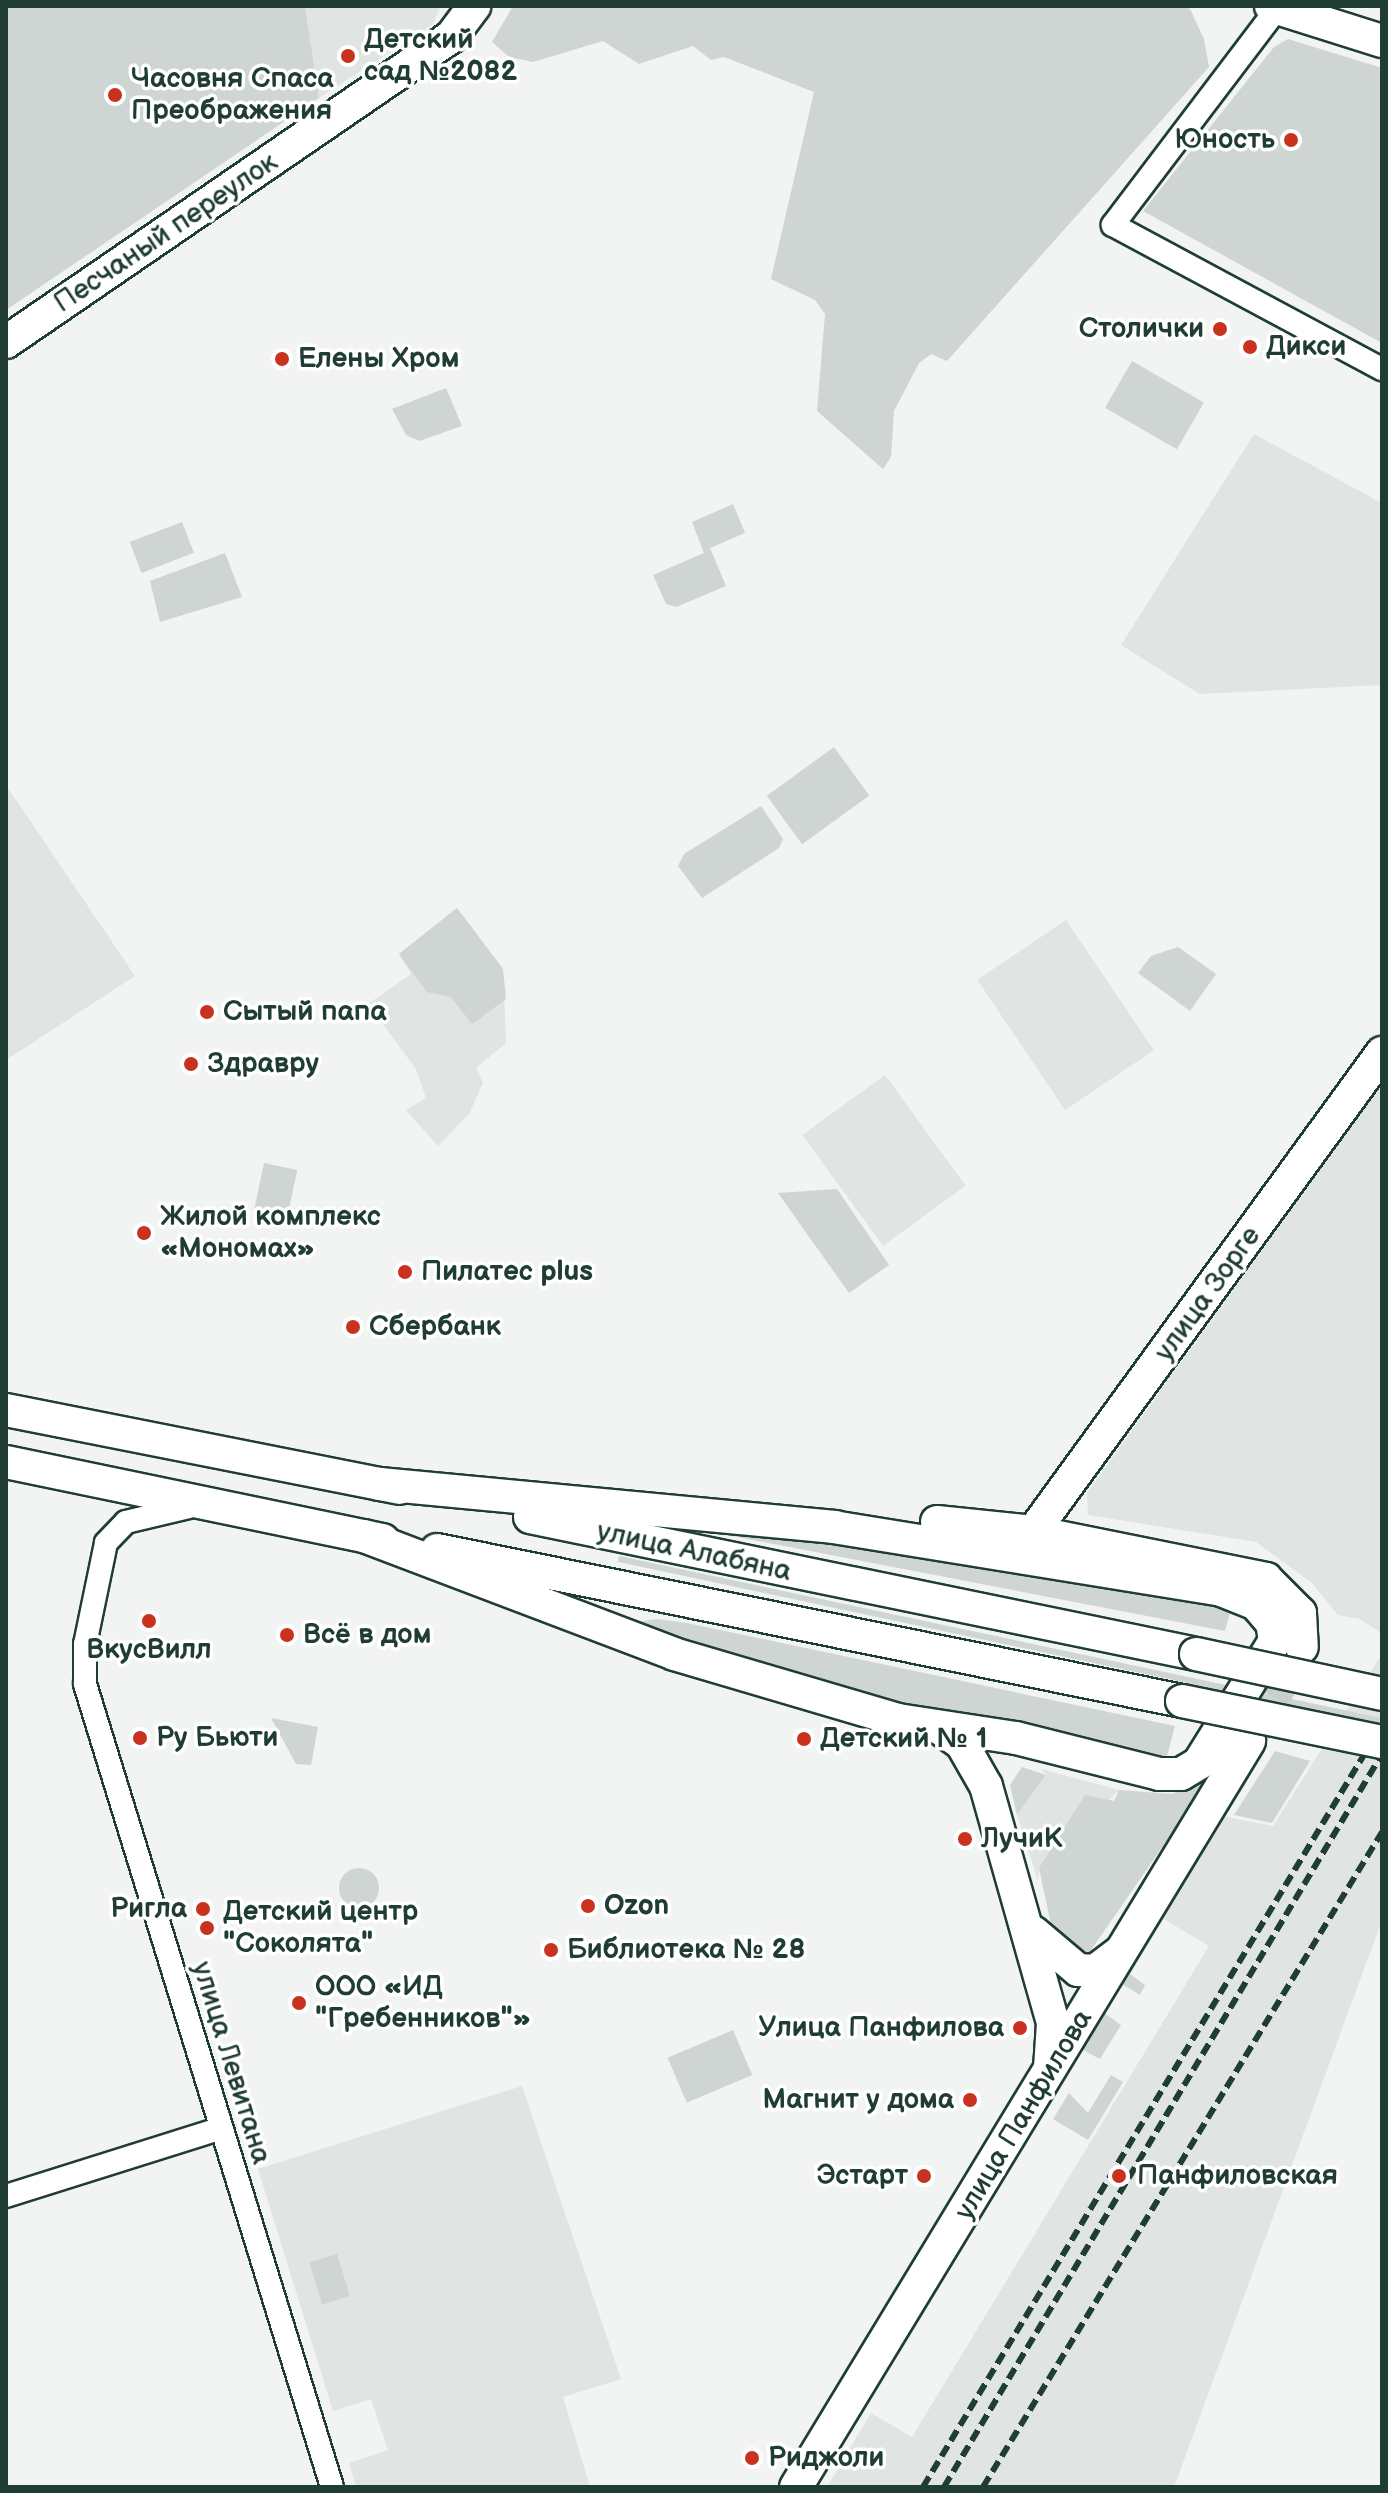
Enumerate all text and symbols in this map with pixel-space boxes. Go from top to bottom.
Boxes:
place label: Детский сад №2082 [364,23,517,89]
marker: Детский сад №2082 [339,47,357,65]
place label: Часовня Спаса Преображения [131,62,334,128]
marker: Часовня Спаса Преображения [106,86,124,104]
place label: Юность [1175,123,1275,157]
marker: Юность [1282,131,1300,149]
street label: Песчаный переулок [48,146,284,320]
place label: Столички [1079,312,1204,346]
marker: Столички [1211,320,1229,338]
place label: Дикси [1266,330,1346,364]
marker: Дикси [1241,338,1259,356]
place label: Елены Хром [298,342,459,376]
marker: Елены Хром [273,350,291,368]
place label: Сытый папа [223,995,387,1029]
marker: Сытый папа [198,1003,216,1021]
place label: Здравру [207,1047,319,1081]
marker: Здравру [182,1055,200,1073]
place label: Жилой комплекс «Мономах» [160,1200,381,1266]
street label: улица Зорге [1148,1220,1268,1368]
marker: Жилой комплекс «Мономах» [135,1224,153,1242]
place label: Пилатес plus [421,1255,593,1289]
marker: Пилатес plus [396,1263,414,1281]
place label: Сбербанк [369,1310,501,1344]
marker: Сбербанк [344,1318,362,1336]
street label: улица Алабяна [594,1515,794,1589]
marker: ВкусВилл [140,1612,158,1630]
place label: Всё в дом [303,1618,431,1652]
marker: Всё в дом [278,1626,296,1644]
place label: ВкусВилл [86,1633,212,1667]
place label: Ру Бьюти [156,1721,278,1755]
place label: Детский № 1 [820,1722,987,1756]
marker: Ру Бьюти [131,1729,149,1747]
marker: Детский № 1 [795,1730,813,1748]
place label: ЛучиК [981,1822,1063,1856]
marker: ЛучиК [956,1830,974,1848]
place label: Ozon [604,1889,669,1923]
place label: Ригла [110,1892,187,1926]
place label: Детский центр "Соколята" [223,1895,418,1961]
marker: Ozon [579,1897,597,1915]
marker: Ригла [194,1900,212,1918]
marker: Детский центр "Соколята" [198,1919,216,1937]
place label: Библиотека № 28 [567,1933,805,1967]
marker: Библиотека № 28 [542,1941,560,1959]
street label: улица Левитана [184,1958,278,2168]
place label: ООО «ИД "Гребенников"» [315,1970,531,2036]
marker: ООО «ИД "Гребенников"» [290,1994,308,2012]
street label: улица Панфилова [948,2004,1100,2226]
place label: Улица Панфилова [759,2011,1004,2045]
marker: Улица Панфилова [1011,2019,1029,2037]
place label: Магнит у дома [763,2083,954,2117]
marker: Магнит у дома [961,2091,979,2109]
place label: Эстарт [817,2159,908,2193]
place label: Панфиловская [1137,2159,1338,2193]
marker: Панфиловская [1108,2165,1130,2187]
marker: Эстарт [915,2167,933,2185]
place label: Риджоли [768,2441,884,2475]
marker: Риджоли [743,2449,761,2467]

